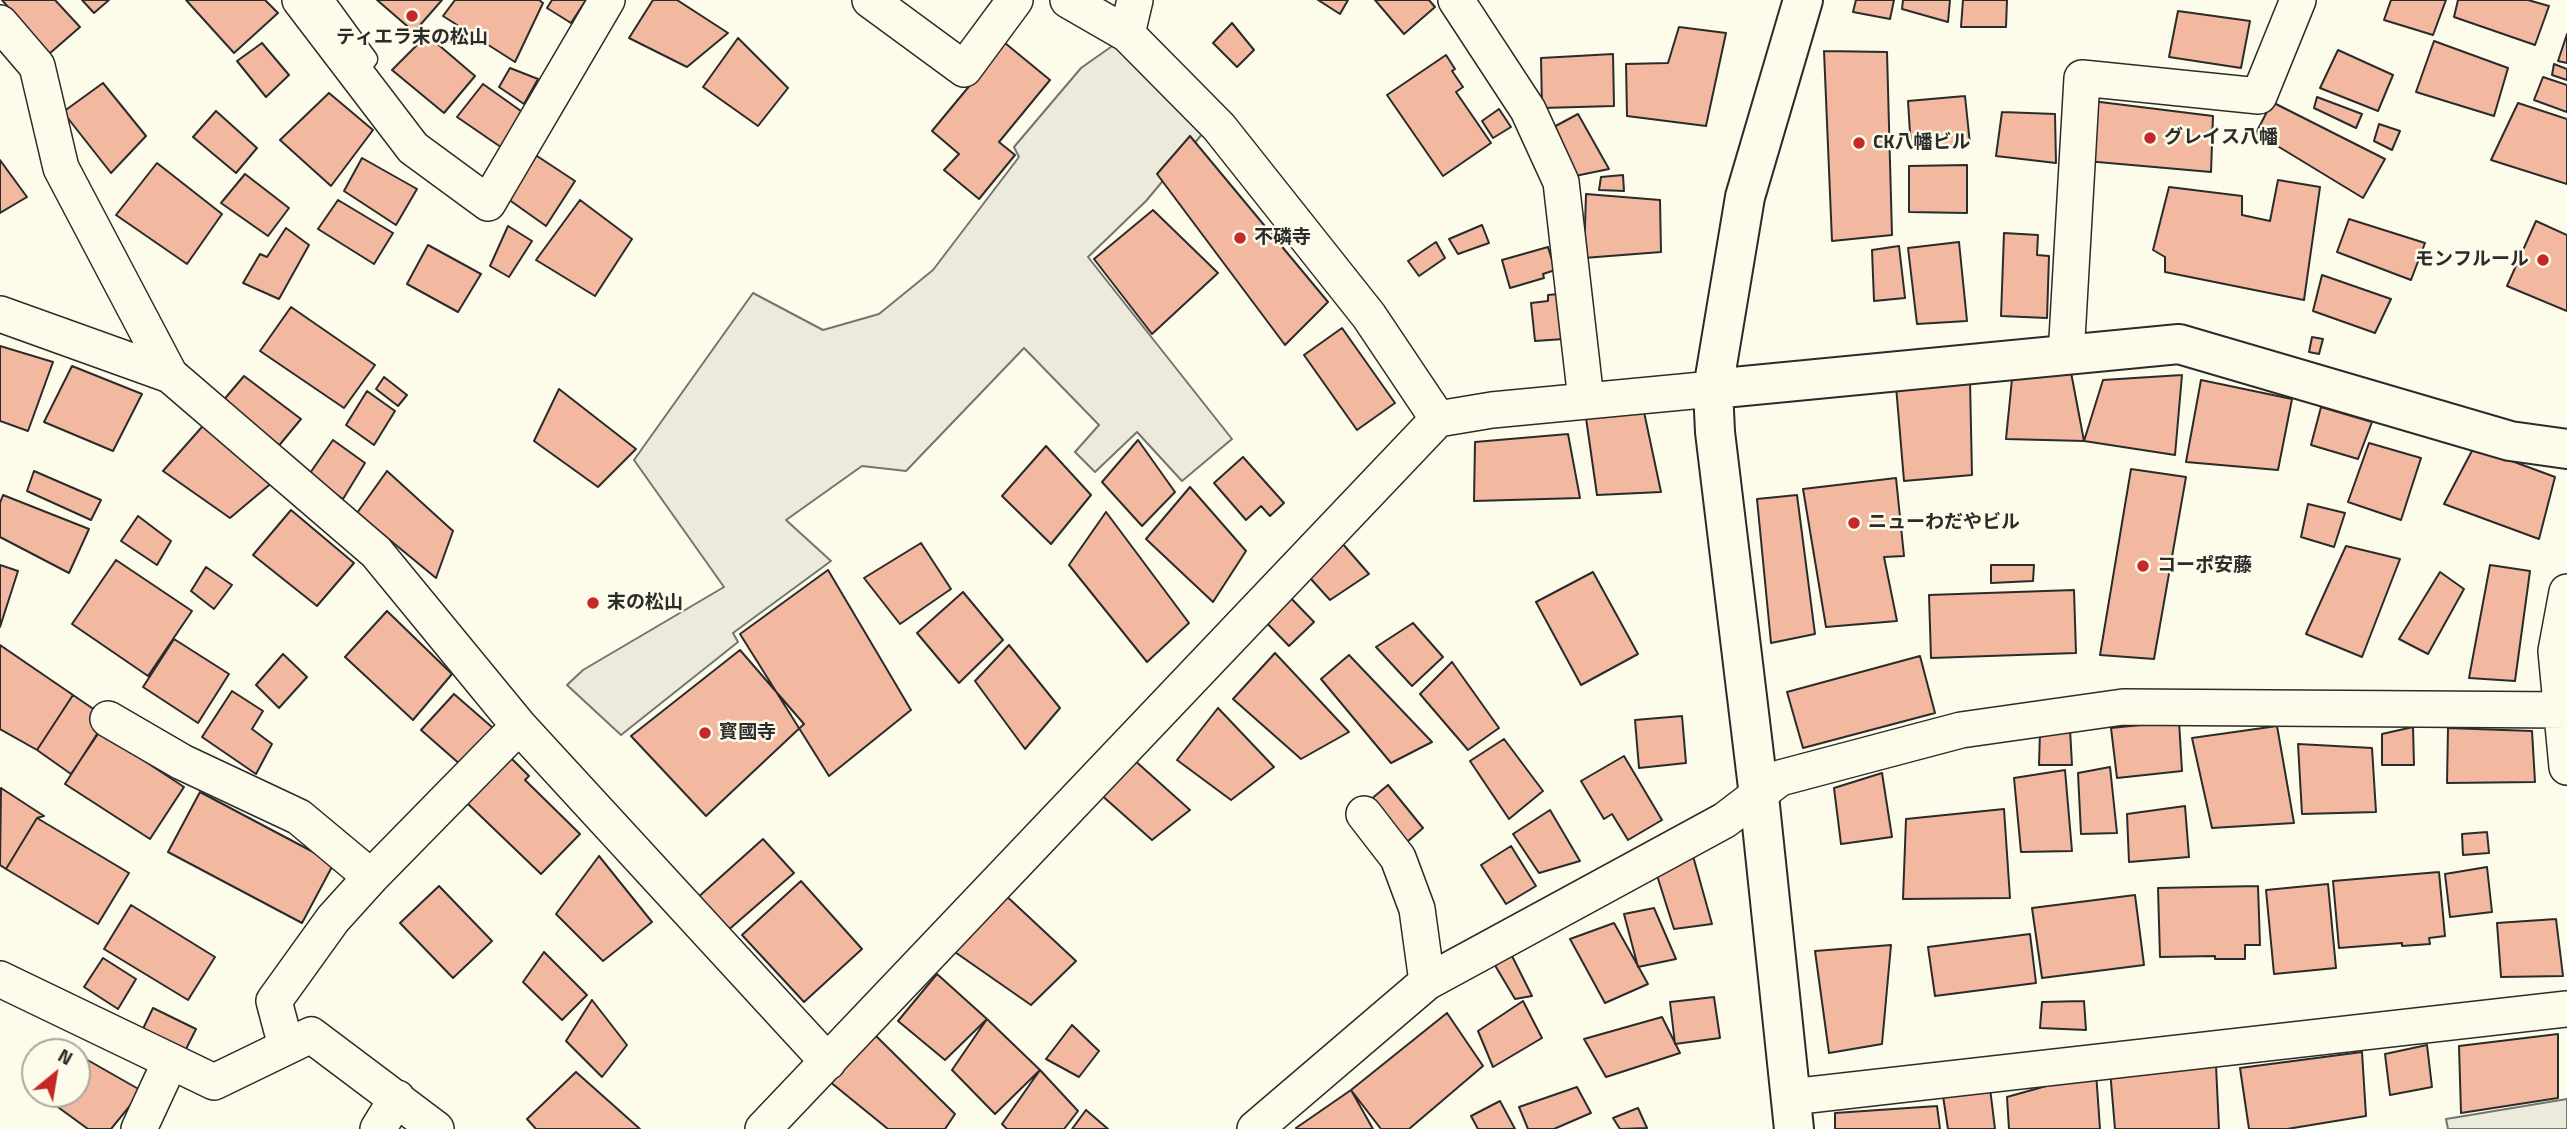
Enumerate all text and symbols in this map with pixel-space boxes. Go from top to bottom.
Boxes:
marker: ティエラ末の松山 [404,8,420,24]
place label: ティエラ末の松山 [336,27,488,49]
place label: グレイス八幡 [2164,127,2278,149]
marker: グレイス八幡 [2142,130,2158,146]
place label: CK八幡ビル [1873,132,1971,154]
marker: CK八幡ビル [1851,135,1867,151]
place label: 不磷寺 [1254,227,1311,249]
marker: 不磷寺 [1232,230,1248,246]
place label: モンフルール [2415,249,2529,271]
marker: モンフルール [2535,252,2551,268]
place label: ニューわだやビル [1868,512,2020,534]
marker: ニューわだやビル [1846,515,1862,531]
place label: コーポ安藤 [2157,555,2252,577]
marker: コーポ安藤 [2135,558,2151,574]
place label: 末の松山 [607,592,683,614]
marker: 末の松山 [585,595,601,611]
place label: 寳國寺 [719,722,776,744]
marker: 寳國寺 [697,725,713,741]
north arrow [21,1038,91,1108]
text: N [53,1040,79,1072]

